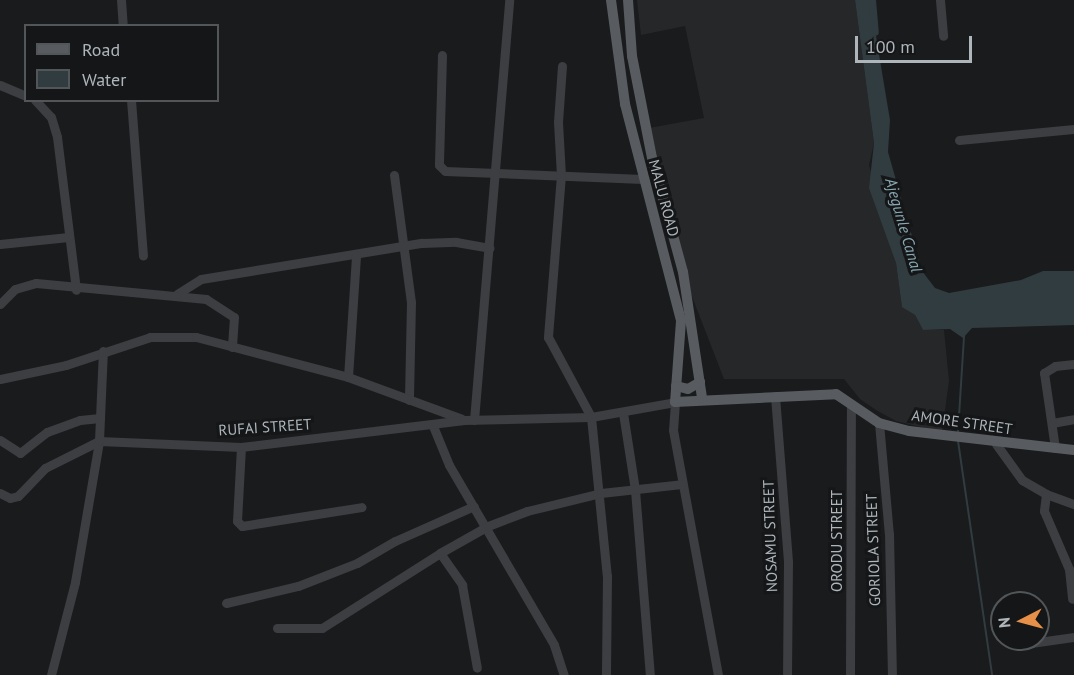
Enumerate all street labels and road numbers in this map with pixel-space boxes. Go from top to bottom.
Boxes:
street label: MALU ROAD [645,158,683,238]
street label: AMORE STREET [910,406,1014,438]
street label: RUFAI STREET [218,415,312,439]
street label: NOSAMU STREET [759,480,781,592]
street label: ORODU STREET [828,490,846,592]
street label: GORIOLA STREET [862,493,884,607]

